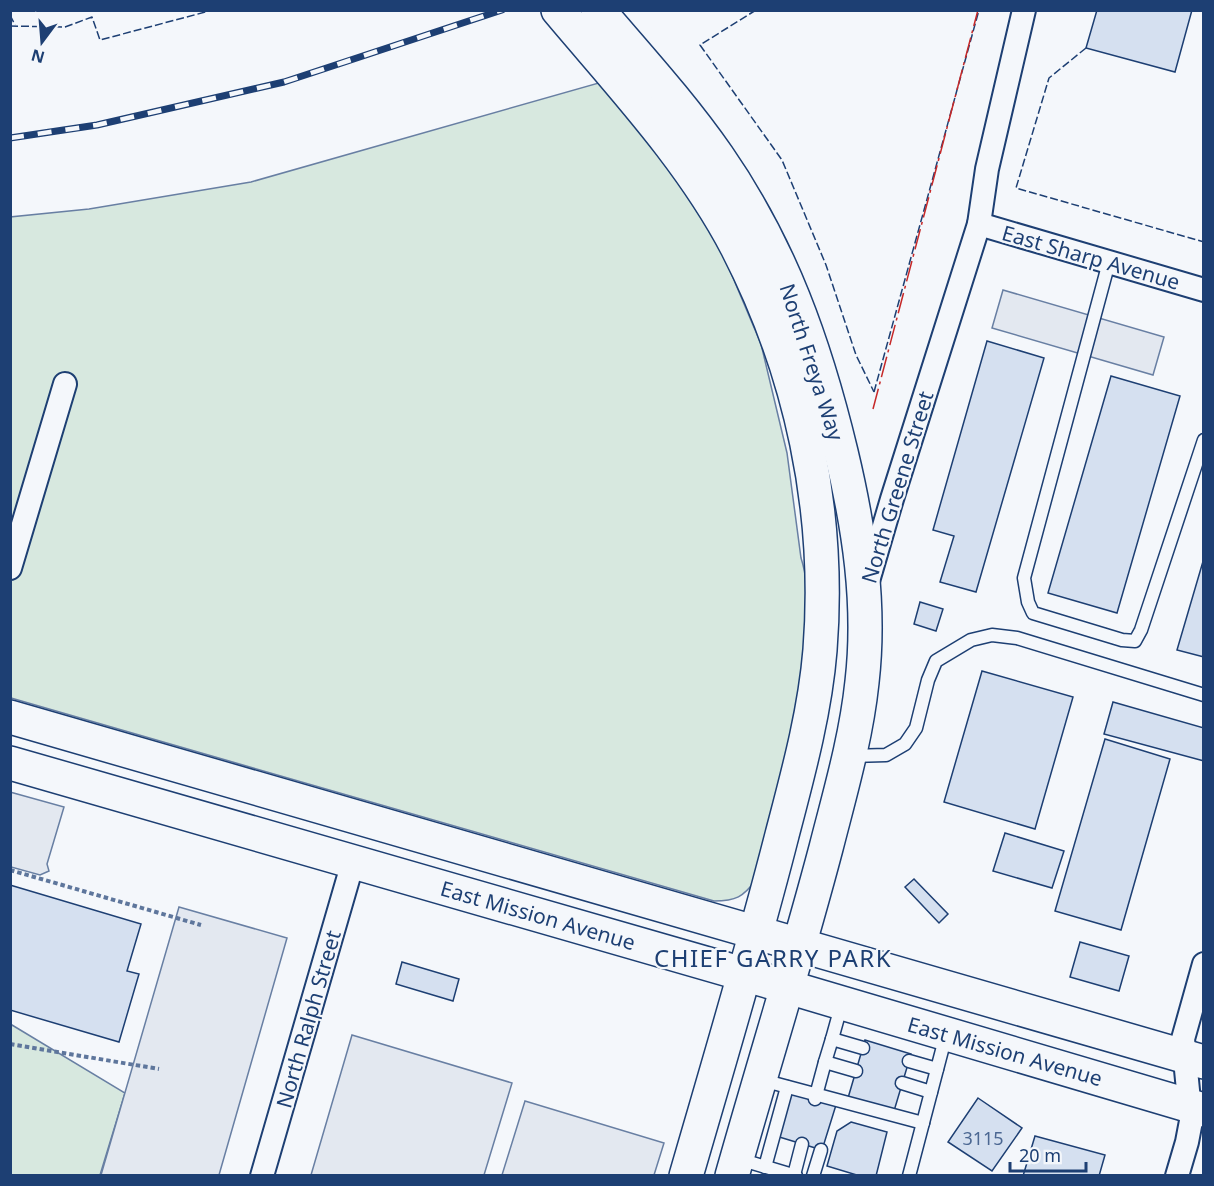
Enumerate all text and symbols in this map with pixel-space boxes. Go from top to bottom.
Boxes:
north arrow [12,12,72,72]
text: N [29,44,47,69]
street label: East Sharp Avenue [999,218,1183,296]
street label: North Freya Way [773,280,851,444]
street label: North Greene Street [854,387,940,586]
street label: East Mission Avenue [437,874,639,956]
street label: North Ralph Street [269,926,347,1111]
district label: CHIEF GARRY PARK [654,941,892,974]
street label: East Mission Avenue [904,1010,1106,1092]
house number: 3115 [962,1126,1004,1150]
scale bar [1010,1135,1086,1173]
text: 20 m [1019,1143,1061,1167]

